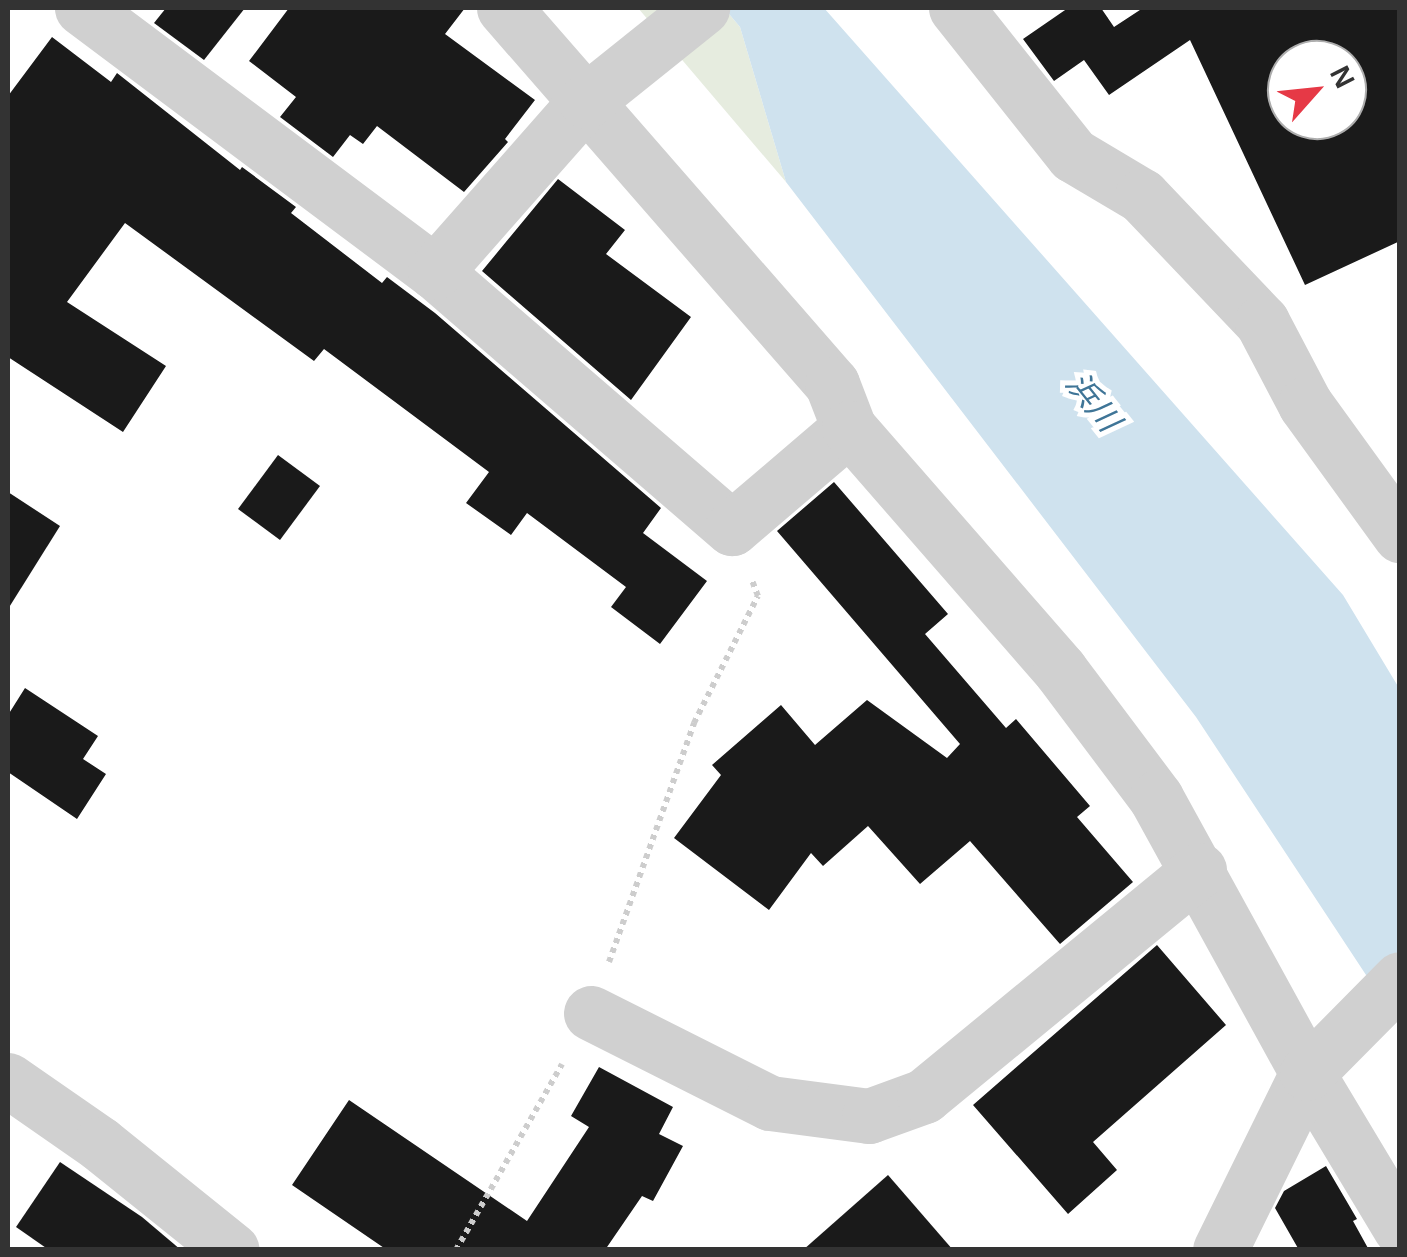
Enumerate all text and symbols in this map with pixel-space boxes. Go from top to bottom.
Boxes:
north arrow [1267,40,1367,140]
text: N [1324,61,1361,93]
water label: 浜川 [1058,365,1128,439]

